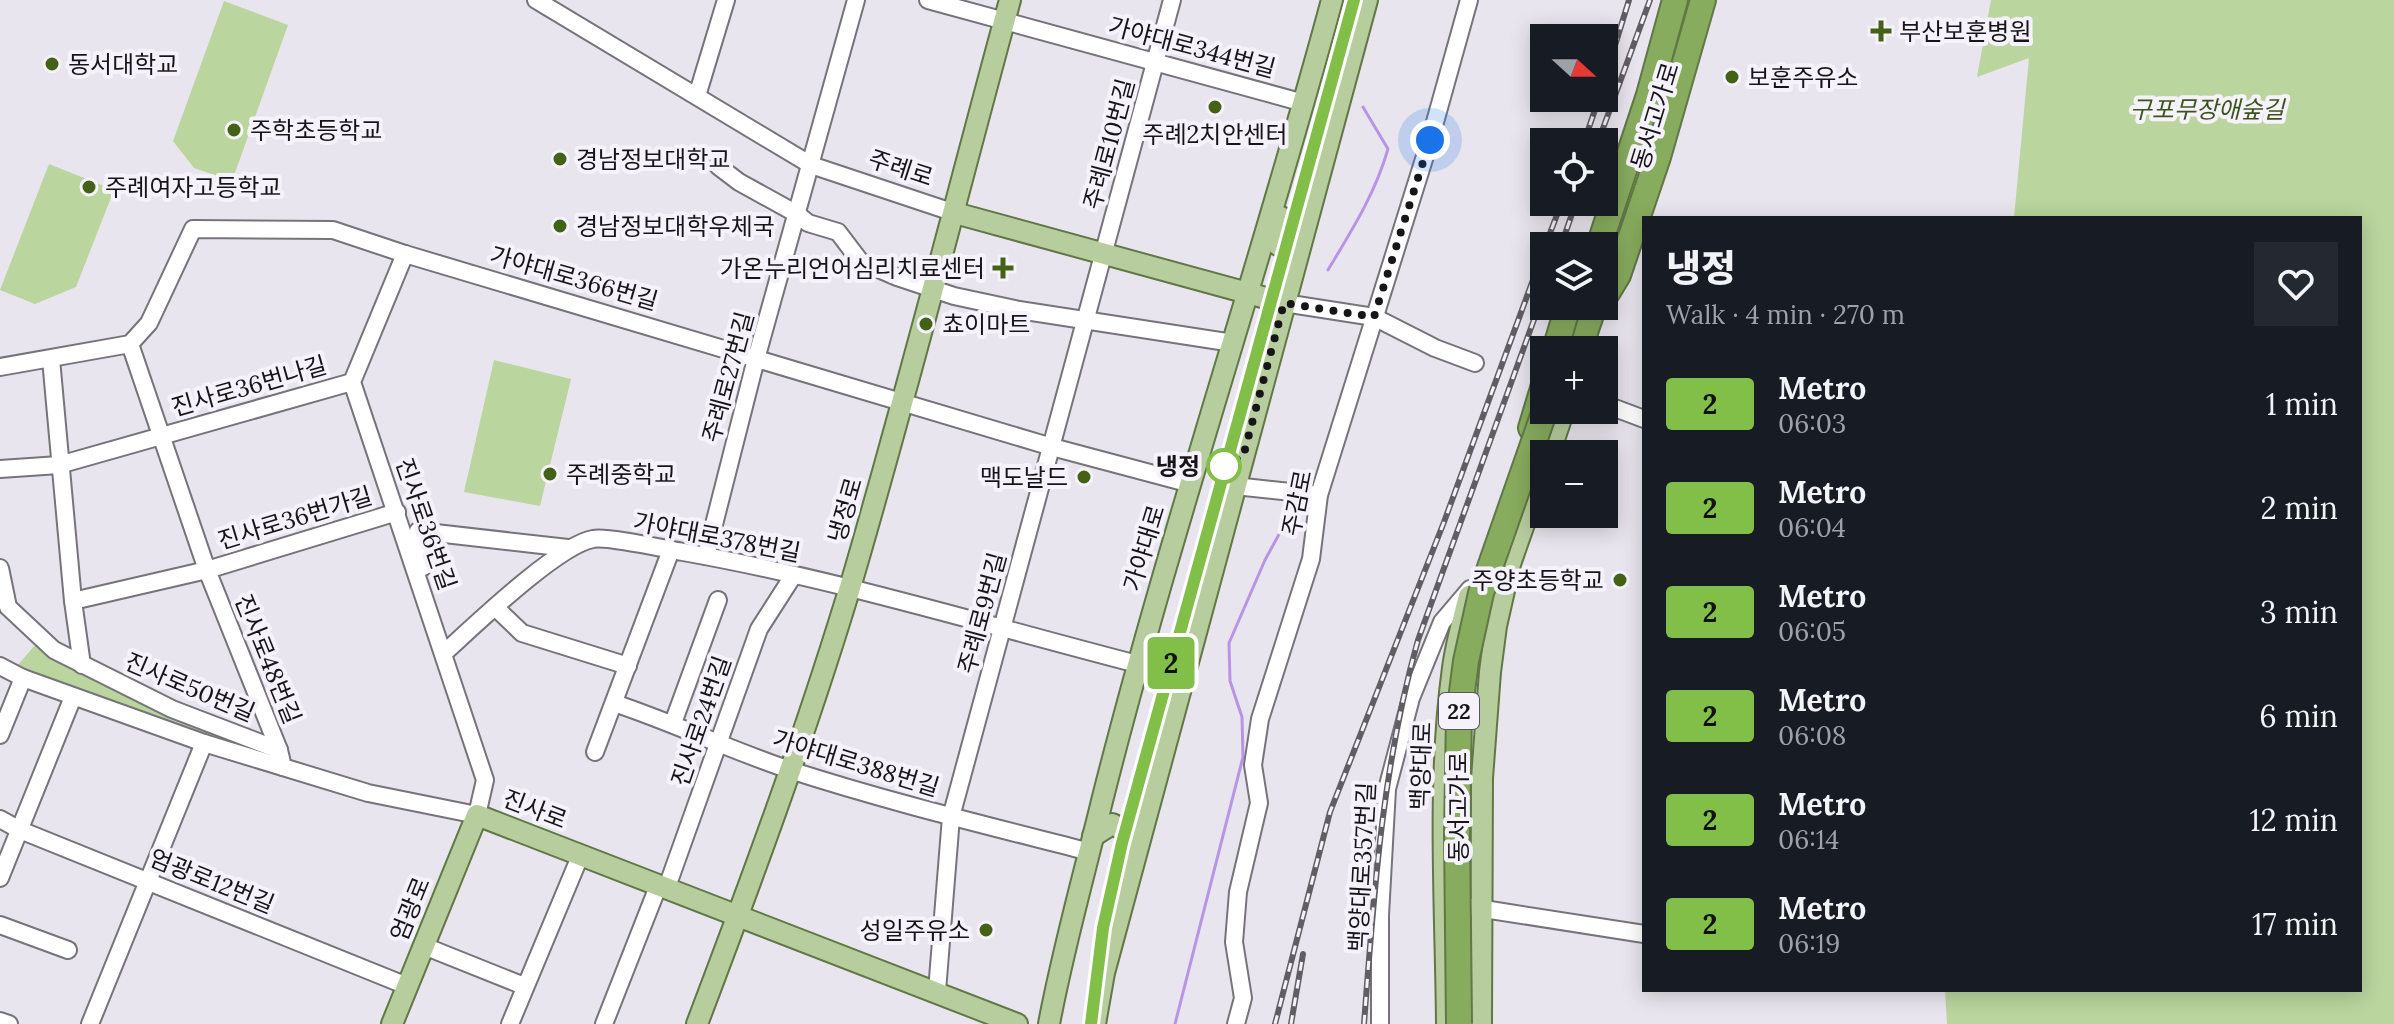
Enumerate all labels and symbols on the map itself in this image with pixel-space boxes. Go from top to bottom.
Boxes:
street label: 가야대로344번길 [1105,10,1279,84]
place label: 부산보훈병원 [1899,16,2031,47]
marker: 부산보훈병원 [1870,20,1892,42]
north arrow [1530,24,1618,112]
place label: 동서대학교 [68,49,178,80]
marker: 동서대학교 [43,55,61,73]
street label: 동서고가로 [1624,59,1686,173]
place label: 보훈주유소 [1748,62,1858,93]
marker: 보훈주유소 [1723,68,1741,86]
street label: 주례로10번길 [1077,75,1141,213]
park label: 구포무장애숲길 [2130,94,2286,125]
marker: 주례2치안센터 [1206,98,1224,116]
place label: 주학초등학교 [250,115,382,146]
place label: 주례2치안센터 [1142,119,1288,150]
your location [1410,120,1450,160]
marker: 주학초등학교 [225,121,243,139]
street label: 주례로 [865,143,937,193]
place label: 경남정보대학교 [576,144,731,175]
marker: 경남정보대학교 [551,150,569,168]
place label: 주례여자고등학교 [105,172,282,203]
marker: 주례여자고등학교 [80,178,98,196]
place label: 경남정보대학우체국 [576,211,775,242]
marker: 경남정보대학우체국 [551,217,569,235]
street label: 가야대로366번길 [486,239,662,317]
place label: 가온누리언어심리치료센터 [720,253,985,284]
marker: 가온누리언어심리치료센터 [992,257,1014,279]
street label: 주례로27번길 [696,308,760,446]
place label: 쵸이마트 [942,309,1030,340]
marker: 쵸이마트 [917,315,935,333]
street label: 진사로36번나길 [168,349,330,423]
marker: 냉정 [1207,449,1241,483]
place label: 냉정 [1156,451,1200,482]
street label: 진사로36번길 [389,454,463,594]
place label: 주례중학교 [566,459,676,490]
place label: 맥도날드 [980,462,1068,493]
marker: 주례중학교 [541,465,559,483]
marker: 맥도날드 [1075,468,1093,486]
street label: 주감로 [1275,468,1319,538]
street label: 냉정로 [821,474,869,546]
street label: 진사로36번가길 [214,480,376,556]
street label: 가야대로 [1116,501,1172,595]
street label: 가야대로378번길 [631,506,803,568]
street label: 주례로9번길 [951,549,1013,677]
place label: 주양초등학교 [1472,565,1604,596]
marker: 주양초등학교 [1611,571,1629,589]
street label: 진사로48번길 [228,590,308,728]
line badge: 2 [1145,637,1197,689]
street label: 진사로50번길 [120,646,260,728]
street label: 진사로24번길 [664,652,738,790]
road number: 22 [1439,693,1479,729]
street label: 백양대로 [1404,721,1438,811]
street label: 가야대로388번길 [769,723,943,803]
street label: 동서고가로 [1443,752,1474,862]
street label: 백양대로357번길 [1342,781,1382,953]
street label: 진사로 [499,783,571,835]
street label: 엄광로12번길 [145,842,279,920]
street label: 엄광로 [383,872,437,946]
place label: 성일주유소 [860,915,970,946]
marker: 성일주유소 [977,921,995,939]

